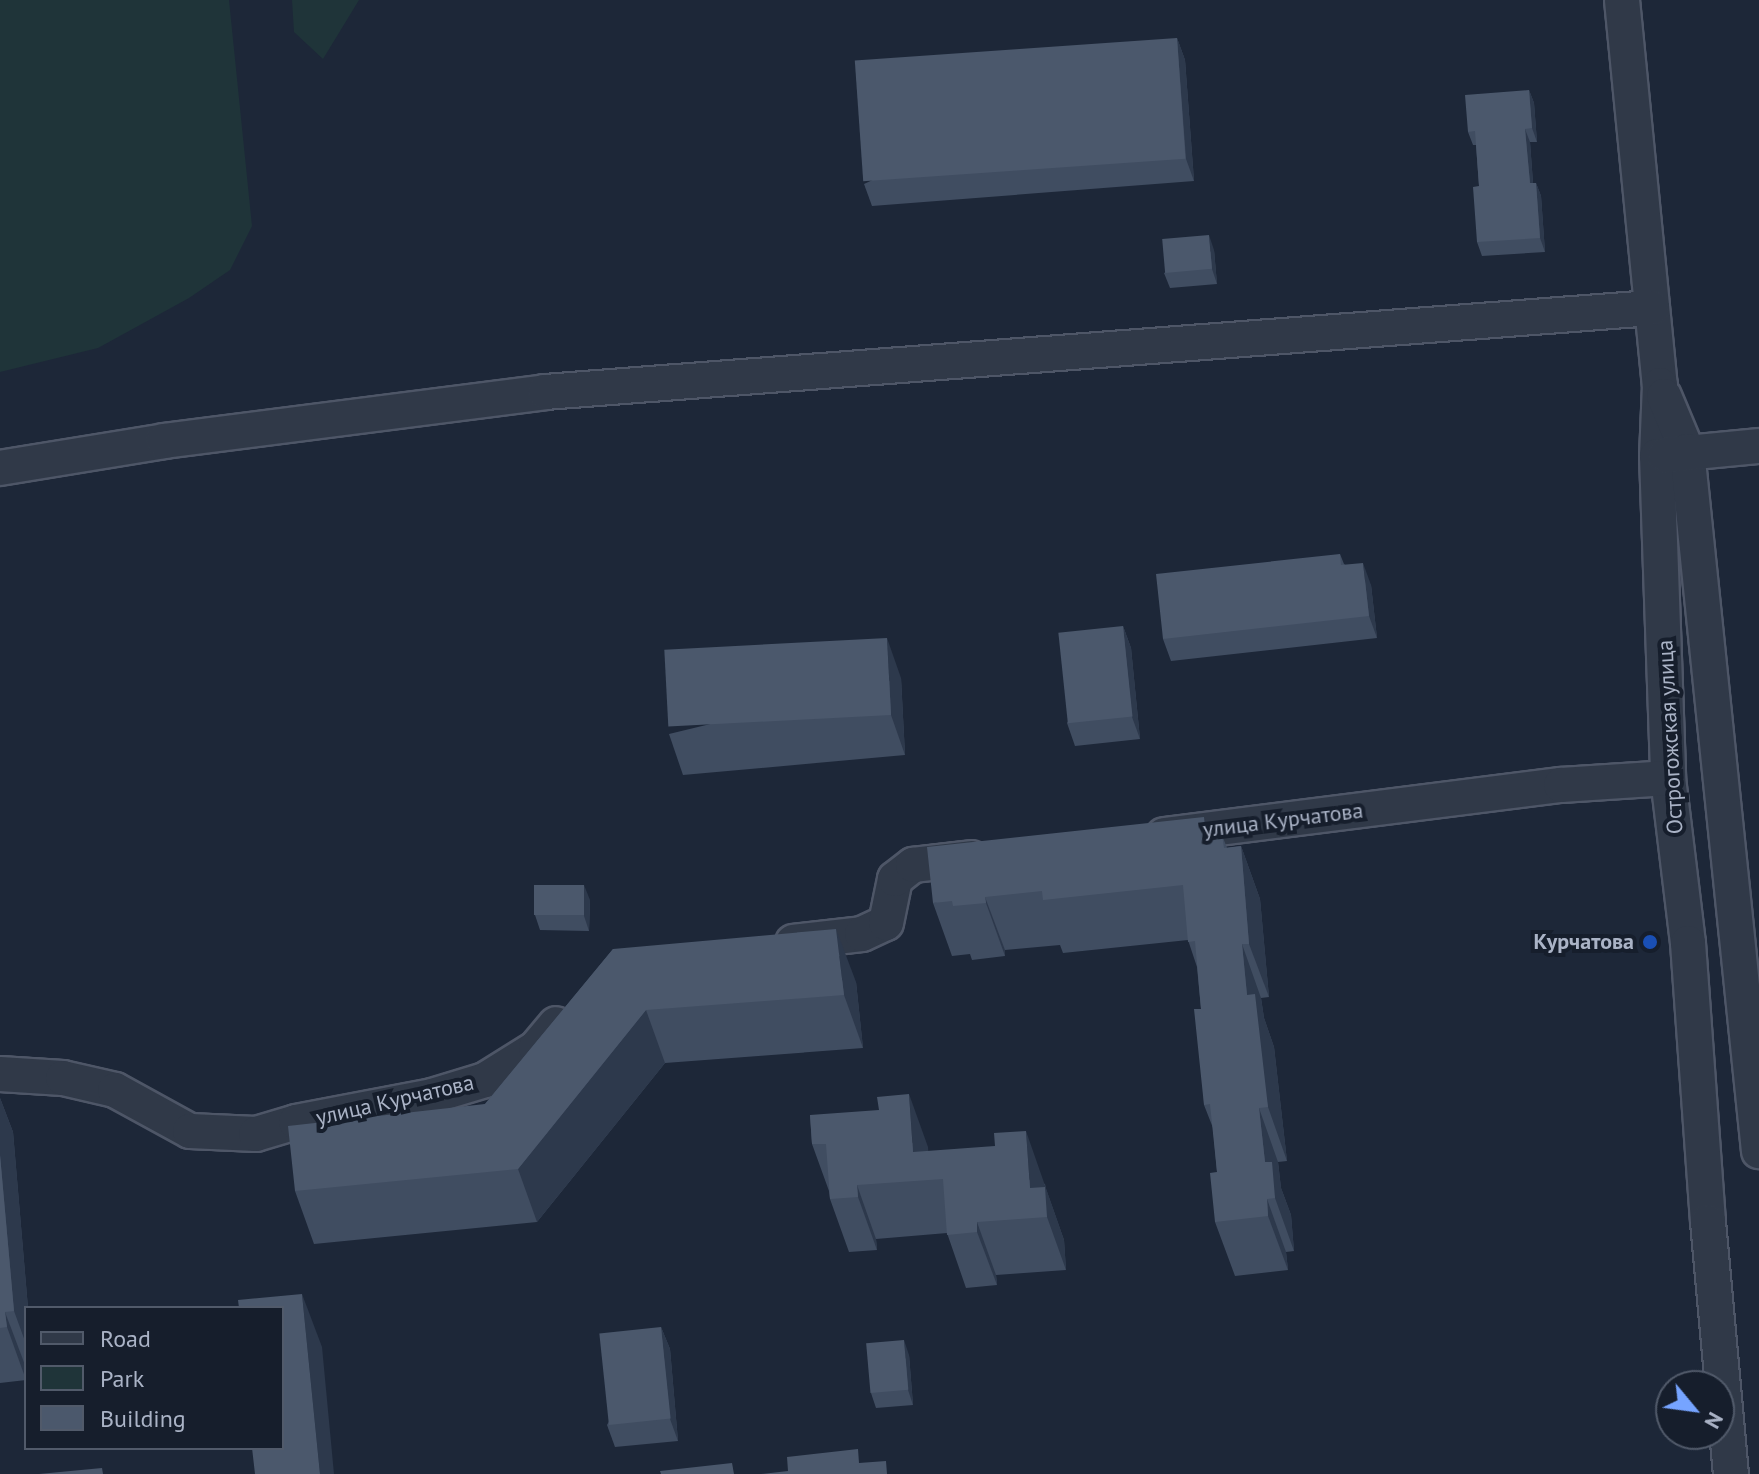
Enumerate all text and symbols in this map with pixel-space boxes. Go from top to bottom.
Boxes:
street label: Острогожская улица [1652,639,1688,835]
street label: улица Курчатова [1201,797,1365,843]
place label: Курчатова [1534,929,1634,955]
marker: Курчатова [1641,933,1659,951]
street label: улица Курчатова [313,1069,477,1131]
legend [24,1306,284,1450]
text: Road [100,1323,151,1354]
text: Park [100,1363,144,1394]
north arrow [1655,1370,1735,1450]
text: Building [100,1403,186,1434]
text: N [1698,1408,1730,1434]

